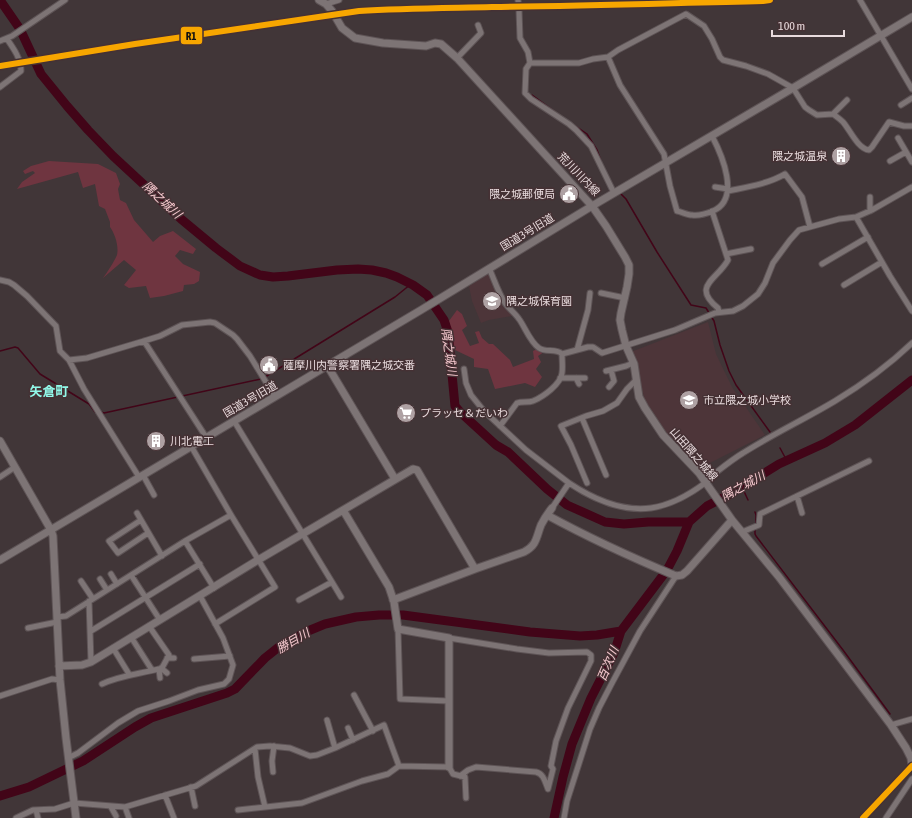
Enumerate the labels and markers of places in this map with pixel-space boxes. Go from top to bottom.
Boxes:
building icon: 隈之城温泉 [830,145,852,167]
place label: 隈之城温泉 [772,150,828,162]
public building icon: 隈之城郵便局 [558,183,580,205]
place label: 隈之城郵便局 [489,188,555,200]
school or university icon: 隅之城保育園 [481,290,503,312]
place label: 隅之城保育園 [506,295,572,307]
public building icon: 薩摩川内警察署隅之城交番 [258,354,280,376]
place label: 薩摩川内警察署隅之城交番 [283,359,415,371]
school or university icon: 市立隈之城小学校 [678,389,700,411]
place label: 市立隈之城小学校 [703,394,791,406]
supermarket icon: プラッセ＆だいわ [395,402,417,424]
place label: プラッセ＆だいわ [420,407,508,419]
building icon: 川北電工 [145,430,167,452]
place label: 川北電工 [170,435,214,447]

